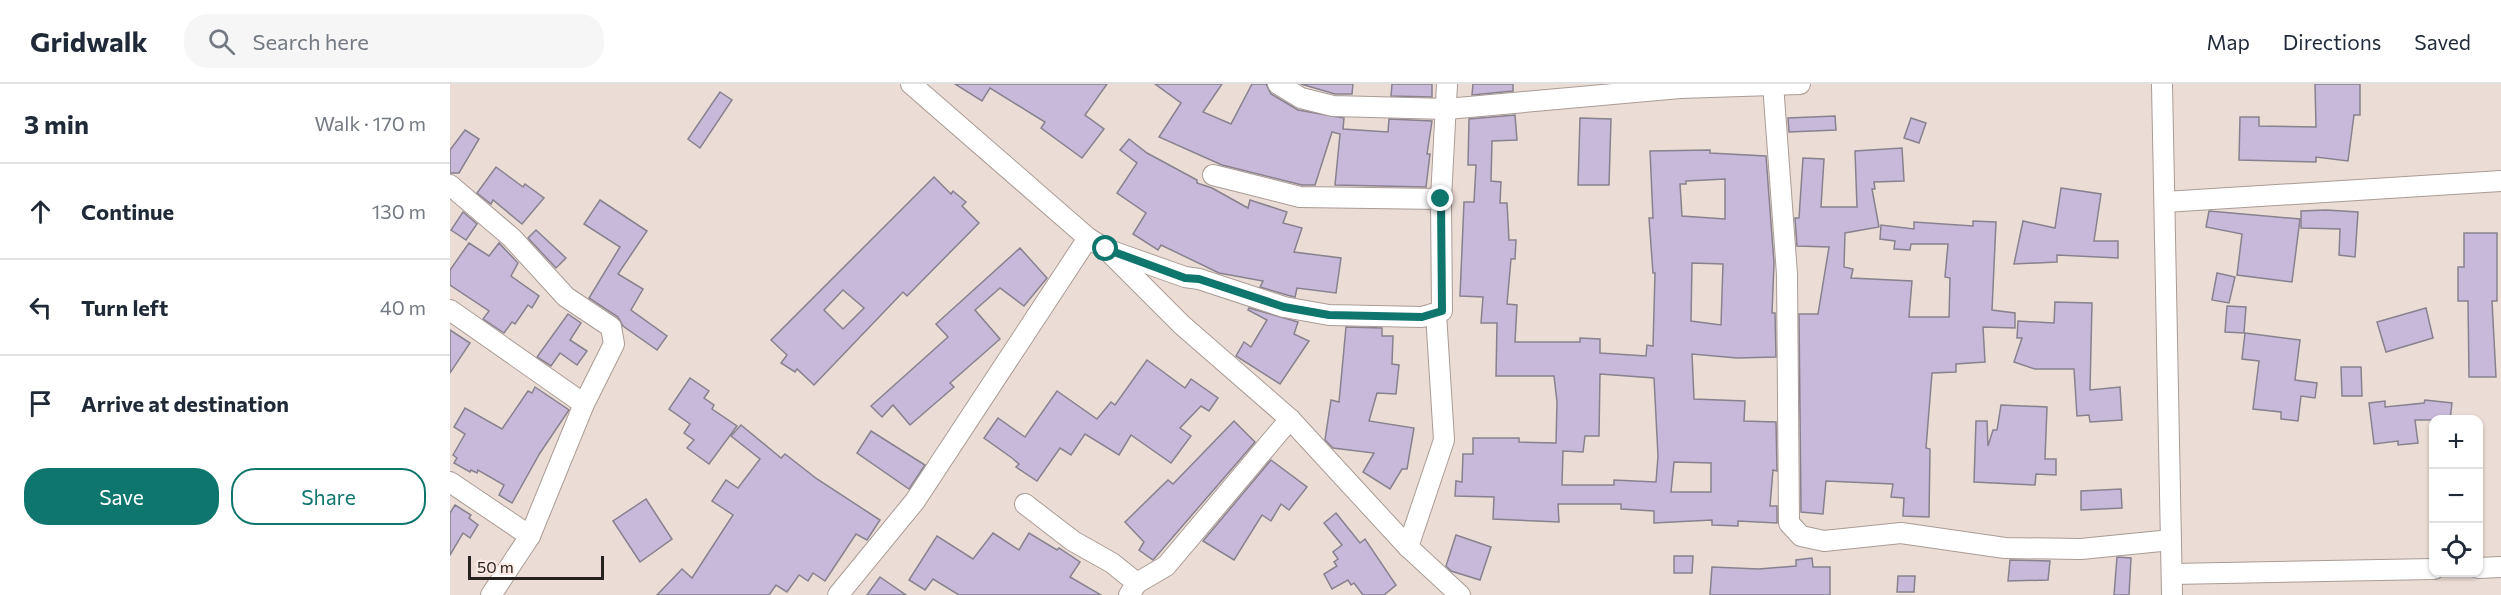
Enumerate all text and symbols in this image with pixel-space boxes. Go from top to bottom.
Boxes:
search box [184,14,604,68]
text: Gridwalk [30,24,148,58]
icon: search [205,25,238,58]
text: Search here [253,28,369,55]
text: Map [2207,29,2250,54]
text: Directions [2283,29,2381,54]
text: Saved [2414,29,2471,54]
text: 3 min [24,108,89,139]
text: Walk · 170 m [315,111,426,135]
route end [1427,185,1453,211]
icon: ahead [24,195,57,228]
text: Continue [81,198,174,225]
text: 130 m [372,199,426,223]
route start [1092,235,1118,261]
icon: left [24,291,57,324]
text: Turn left [81,294,168,321]
text: 40 m [380,295,426,319]
icon: arrive [24,387,57,420]
text: Arrive at destination [81,390,289,417]
map controls [2429,415,2483,577]
button: + [2429,415,2483,469]
button: Save [24,468,219,525]
button: Share [231,468,426,525]
button: − [2429,469,2483,523]
button: locate [2429,523,2483,577]
scale bar [468,553,604,580]
text: 50 m [477,557,514,576]

